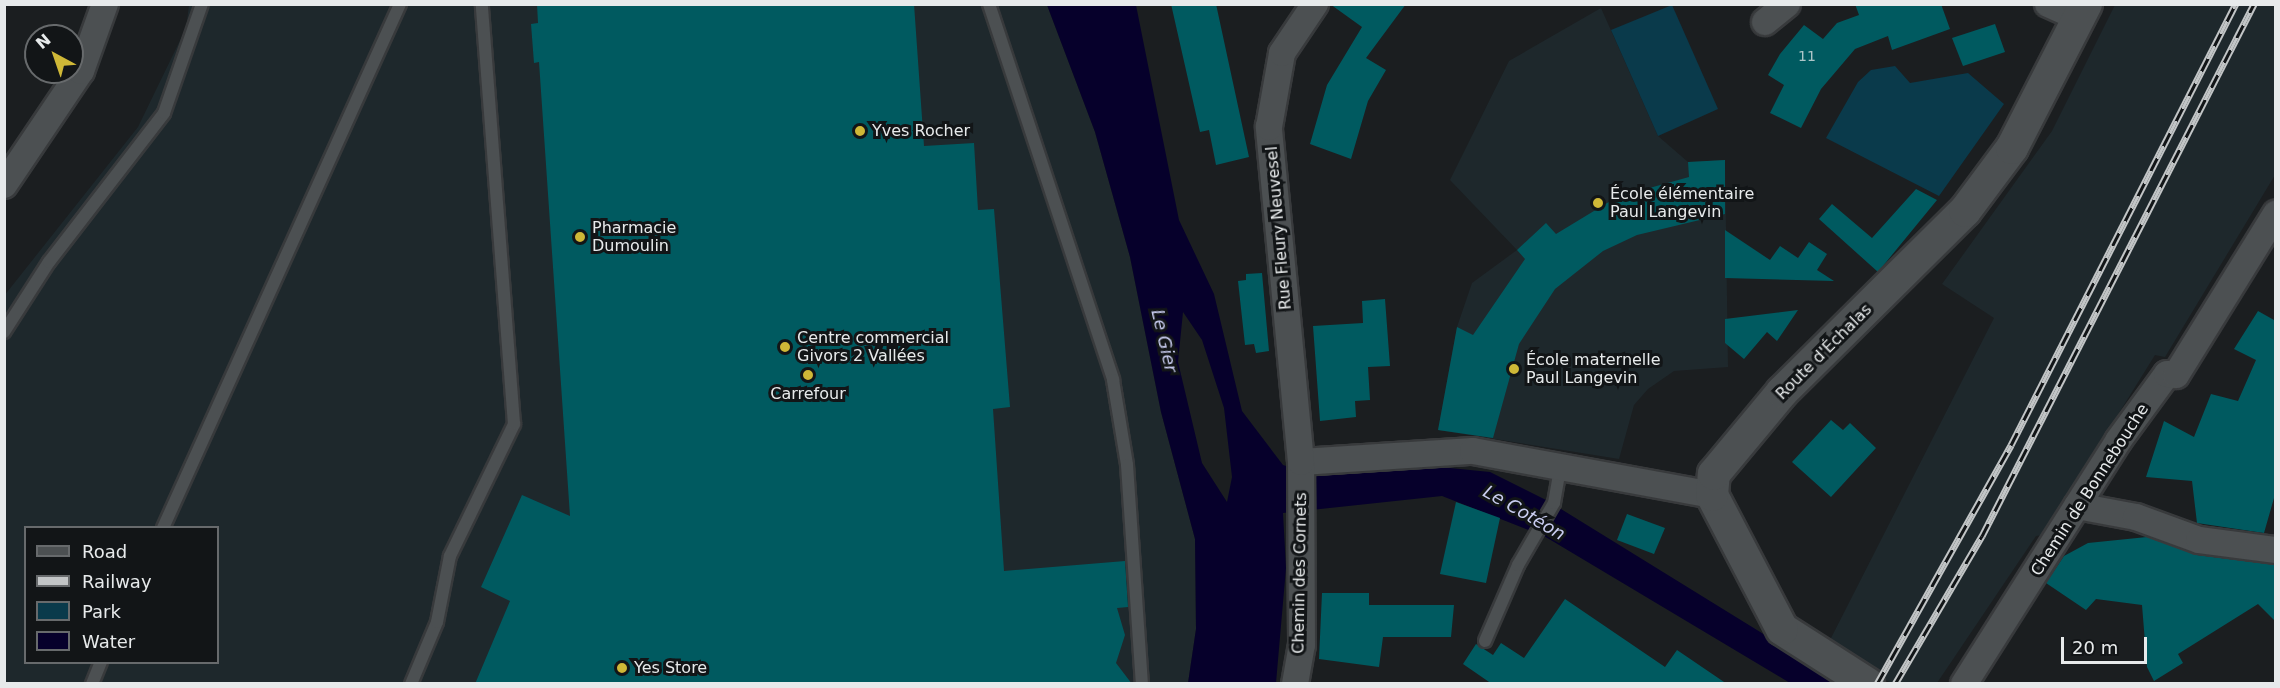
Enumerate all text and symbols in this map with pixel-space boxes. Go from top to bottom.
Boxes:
north arrow [24,24,84,84]
text: N [32,30,55,53]
house number: 11 [1798,48,1816,64]
place label: Yves Rocher [872,121,970,141]
marker: Yves Rocher [853,124,867,138]
street label: Rue Fleury Neuvesel [1262,145,1296,311]
place label: École élémentaire Paul Langevin [1610,184,1754,222]
marker: École élémentaire Paul Langevin [1591,196,1605,210]
place label: Pharmacie Dumoulin [592,218,676,256]
marker: Pharmacie Dumoulin [573,230,587,244]
street label: Route d'Échalas [1772,300,1876,404]
water label: Le Gier [1146,307,1182,375]
place label: Centre commercial Givors 2 Vallées [797,328,949,366]
marker: Centre commercial Givors 2 Vallées [778,340,792,354]
place label: École maternelle Paul Langevin [1526,350,1661,388]
marker: École maternelle Paul Langevin [1507,362,1521,376]
marker: Carrefour [801,368,815,382]
place label: Carrefour [770,384,846,404]
street label: Chemin de Bonnebouche [2027,400,2153,580]
water label: Le Cotéon [1479,481,1569,545]
street label: Chemin des Cornets [1289,492,1311,654]
legend [24,526,219,664]
text: Road [82,541,127,562]
text: Railway [82,571,152,592]
text: Park [82,601,121,622]
scale bar [2064,625,2150,663]
text: Water [82,631,135,652]
text: 20 m [2072,637,2118,658]
place label: Yes Store [634,658,707,678]
marker: Yes Store [615,661,629,675]

